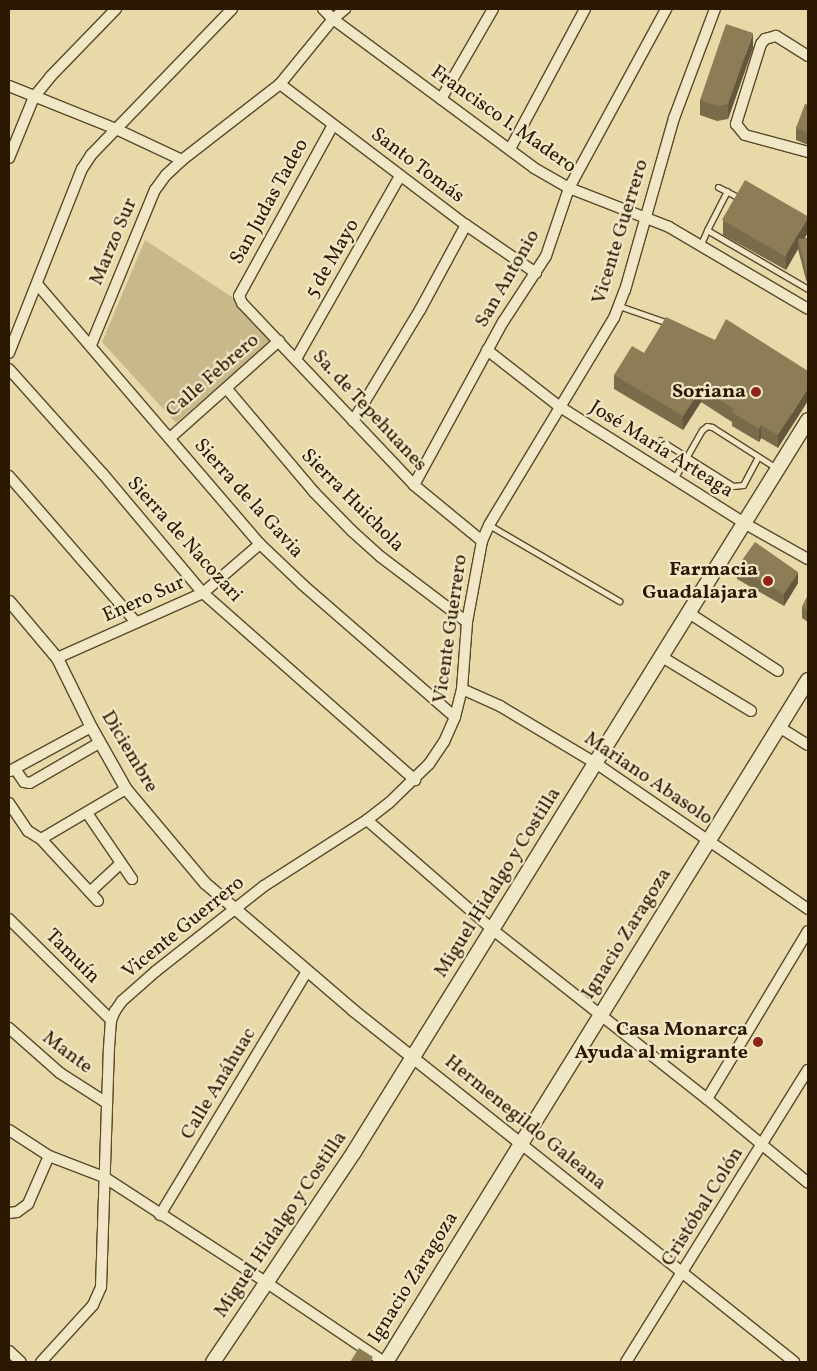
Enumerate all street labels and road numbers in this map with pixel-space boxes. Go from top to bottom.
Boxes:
street label: Francisco I. Madero [426,61,580,179]
street label: Santo Tomás [365,123,469,209]
street label: San Judas Tadeo [225,135,315,269]
street label: Vicente Guerrero [588,157,654,307]
street label: Marzo Sur [85,195,143,289]
street label: 5 de Mayo [301,215,365,303]
street label: San Antonio [470,226,546,332]
street label: Calle Febrero [161,329,265,423]
street label: Sa. de Tepehuanes [306,345,432,477]
street label: José María Arteaga [585,396,737,504]
street label: Sierra de la Gavia [188,434,308,564]
street label: Sierra Huichola [295,444,409,558]
street label: Sierra de Nacozari [121,472,247,608]
street label: Vicente Guerrero [429,553,473,705]
street label: Enero Sur [99,571,189,629]
street label: Diciembre [95,707,163,797]
street label: Mariano Abasolo [579,727,717,831]
street label: Miguel Hidalgo y Costilla [429,783,567,983]
street label: Ignacio Zaragoza [577,864,677,1004]
street label: Vicente Guerrero [118,871,250,985]
street label: Tamuín [40,925,104,989]
street label: Calle Anáhuac [176,1024,262,1144]
street label: Mante [37,1026,97,1080]
street label: Hermenegildo Galeana [439,1050,611,1196]
street label: Miguel Hidalgo y Costilla [209,1127,353,1323]
street label: Cristóbal Colón [657,1143,749,1271]
street label: Ignacio Zaragoza [364,1208,464,1348]

